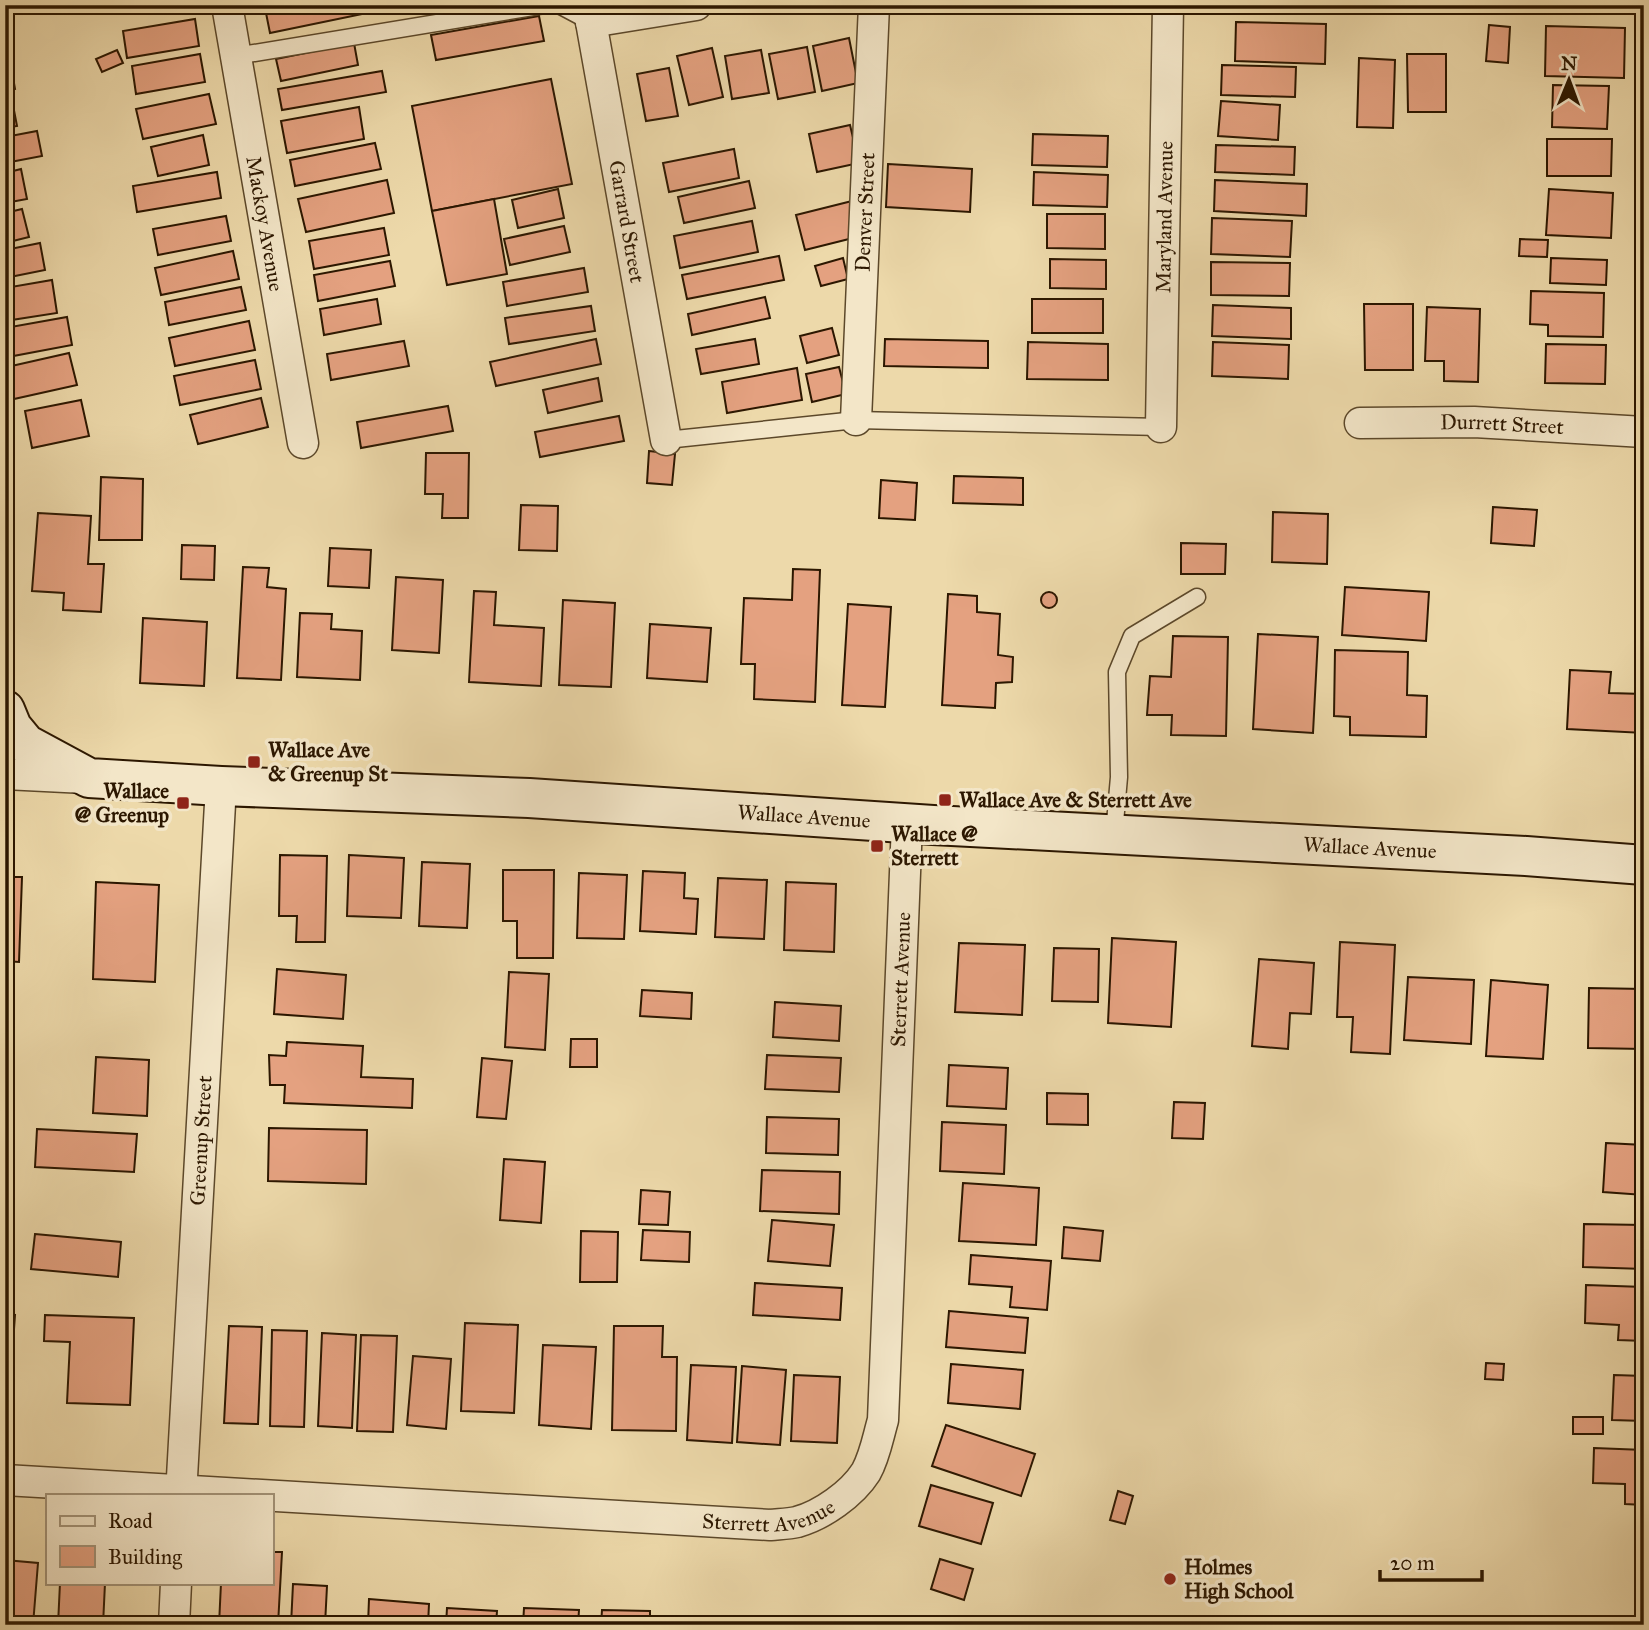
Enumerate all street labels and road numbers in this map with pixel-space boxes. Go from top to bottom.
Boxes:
street label: Maryland Avenue [1150,140,1179,293]
street label: Denver Street [849,151,881,272]
street label: Mackoy Avenue [240,154,290,294]
street label: Garrard Street [603,158,651,285]
street label: Durrett Street [1440,409,1565,440]
street label: Wallace Avenue [737,799,872,834]
street label: Wallace Avenue [1303,831,1438,864]
street label: Sterrett Avenue [885,911,916,1048]
street label: Greenup Street [184,1074,218,1206]
street label: Sterrett Avenue [701,1494,840,1538]

